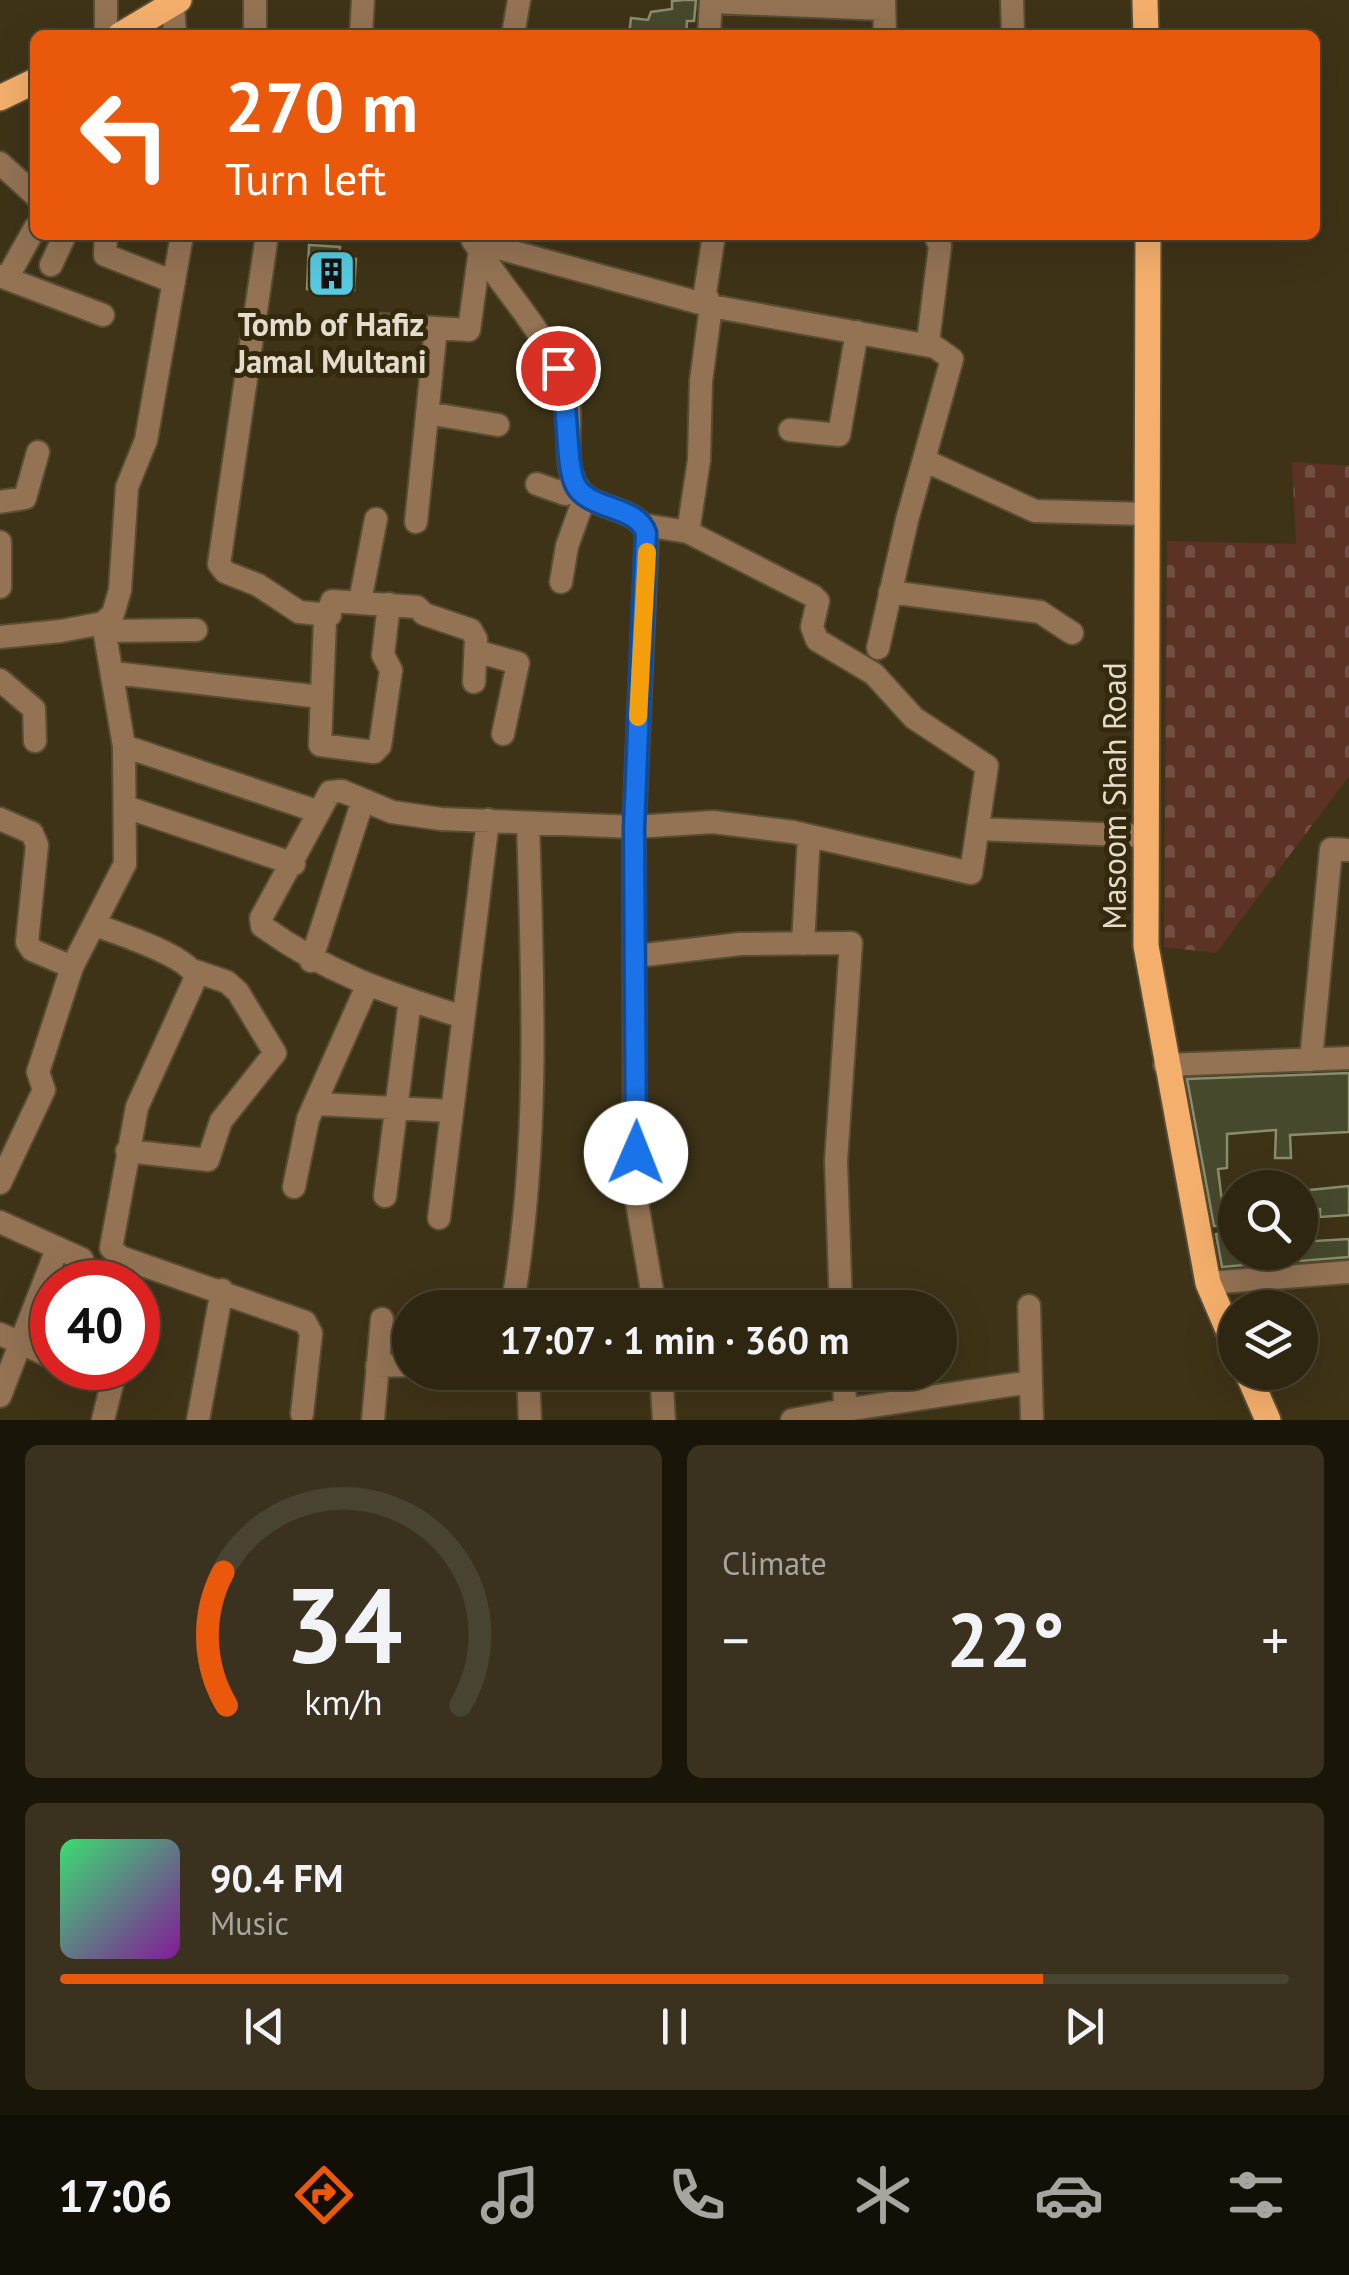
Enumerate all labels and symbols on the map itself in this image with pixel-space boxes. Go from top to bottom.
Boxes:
building icon: Tomb of Hafiz Jamal Multani [305,248,357,300]
place label: Tomb of Hafiz Jamal Multani [234,303,427,382]
pin [516,326,601,411]
street label: Masoom Shah Road [1093,662,1135,930]
position arrow [584,1101,688,1205]
speed limit sign: 40 [30,1260,160,1390]

